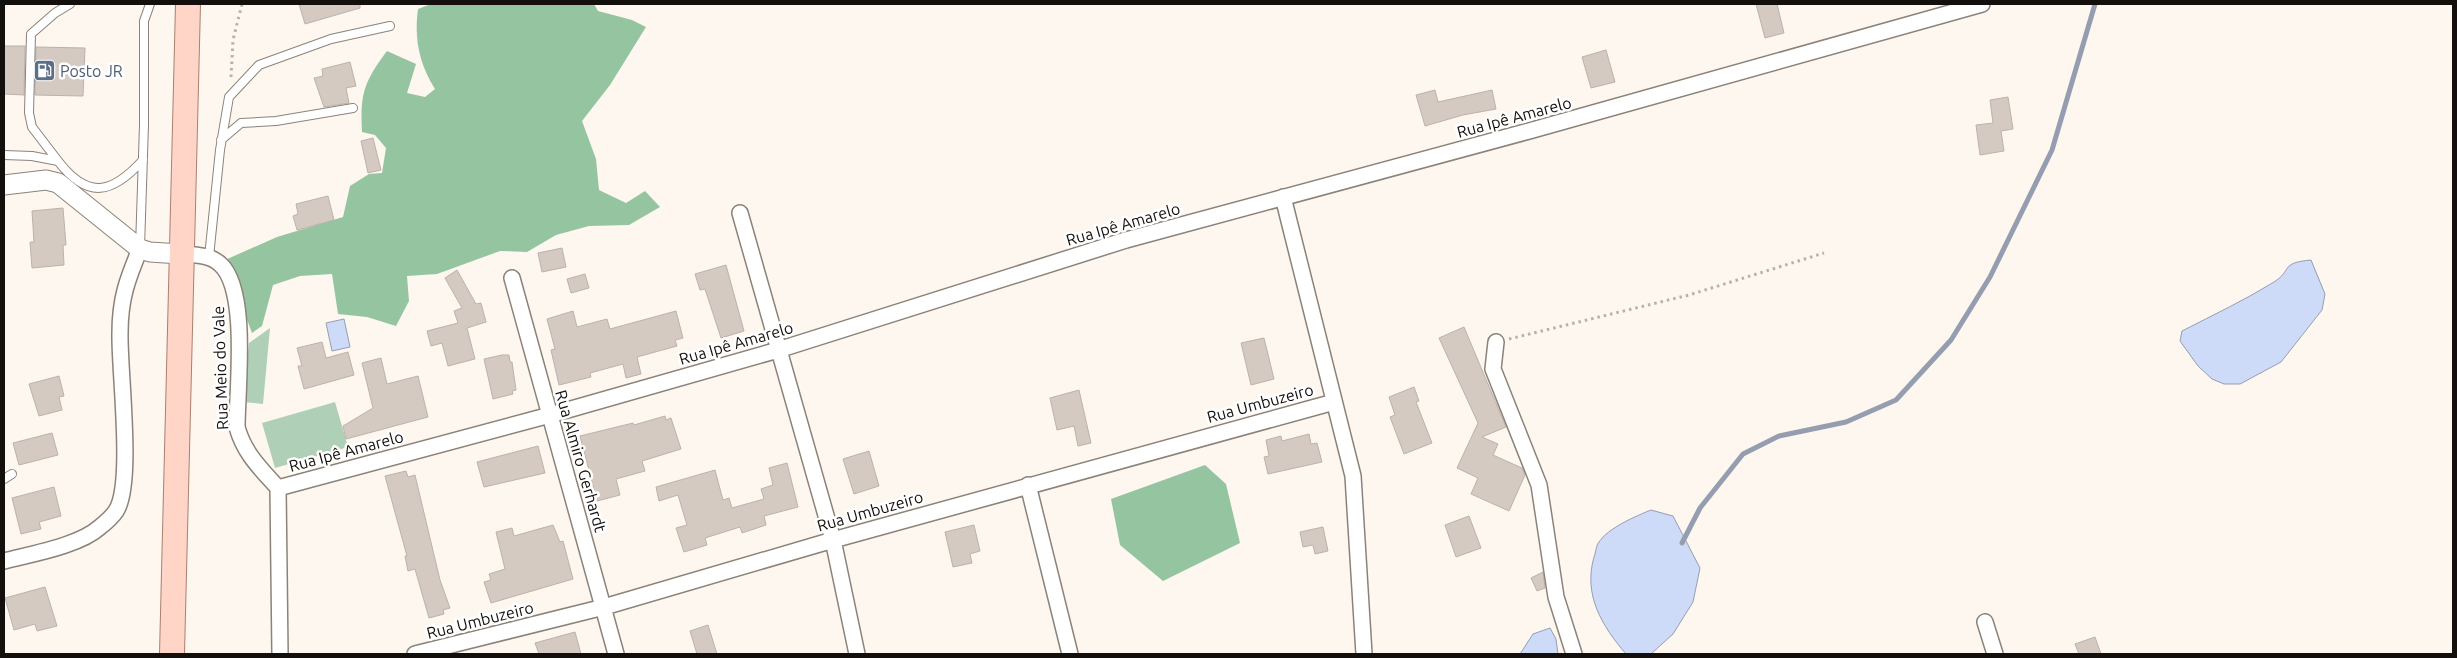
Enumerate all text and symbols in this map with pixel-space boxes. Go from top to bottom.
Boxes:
fuel station icon: Posto JR [32,59,56,83]
place label: Posto JR [60,62,123,80]
street label: Rua Ipê Amarelo [1455,93,1573,141]
street label: Rua Ipê Amarelo [1064,199,1182,249]
street label: Rua Meio do Vale [209,306,231,430]
street label: Rua Ipê Amarelo [677,318,795,368]
street label: Rua Umbuzeiro [1205,380,1315,426]
street label: Rua Almiro Gerhardt [552,388,610,535]
street label: Rua Ipê Amarelo [287,427,405,475]
street label: Rua Umbuzeiro [815,487,925,535]
street label: Rua Umbuzeiro [425,598,535,642]

